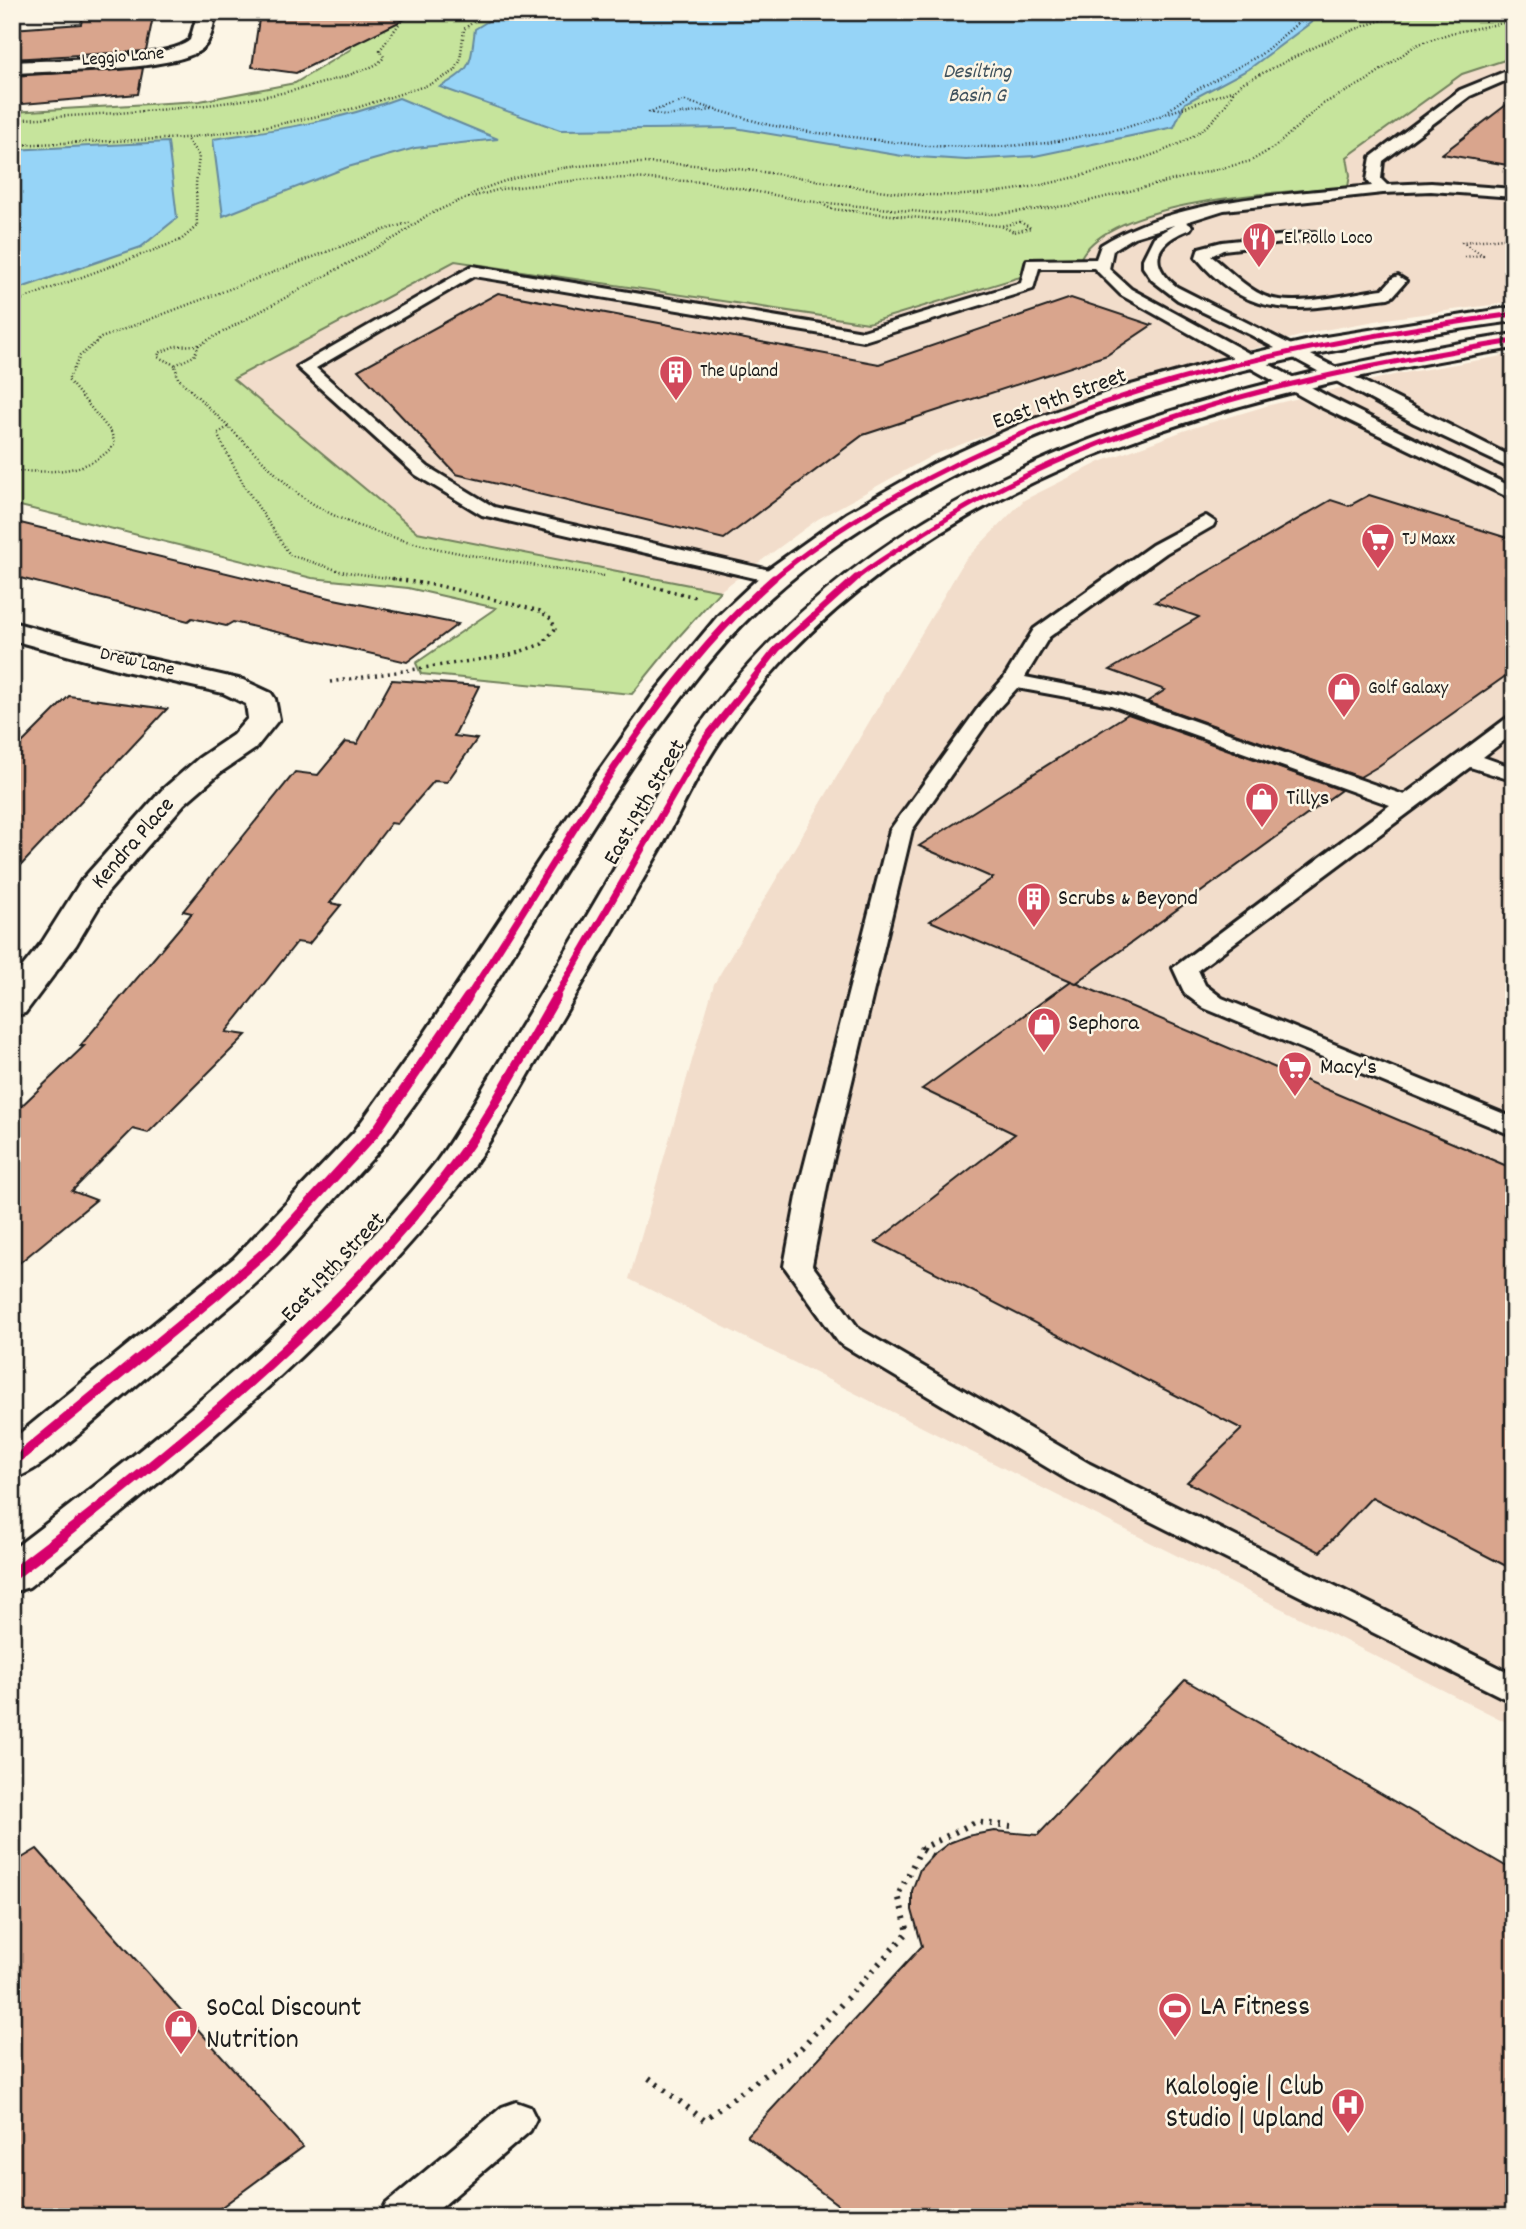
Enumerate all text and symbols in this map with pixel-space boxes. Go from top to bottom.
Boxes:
street label: Leggio Lane [81,41,165,75]
water label: Desilting Basin G [943,58,1012,112]
restaurant icon: El Pollo Loco [1240,220,1278,269]
place label: El Pollo Loco [1284,226,1373,253]
building icon: The Upland [657,353,695,402]
place label: The Upland [700,359,778,386]
street label: East 19th Street [988,360,1132,440]
supermarket icon: TJ Maxx [1359,521,1397,570]
place label: TJ Maxx [1402,527,1455,554]
street label: Drew Lane [97,641,177,685]
shop icon: Golf Galaxy [1325,670,1363,719]
place label: Golf Galaxy [1368,676,1449,703]
street label: East 19th Street [597,734,695,872]
shop icon: Tillys [1243,780,1281,829]
place label: Tillys [1286,783,1329,816]
street label: Kendra Place [85,791,183,897]
building icon: Scrubs & Beyond [1015,880,1053,929]
place label: Scrubs & Beyond [1058,883,1198,916]
shop icon: Sephora [1025,1005,1063,1054]
place label: Sephora [1068,1008,1140,1041]
supermarket icon: Macy's [1276,1049,1314,1098]
place label: Macy's [1320,1052,1377,1085]
street label: East 19th Street [274,1205,394,1331]
place label: LA Fitness [1200,1989,1310,2029]
place label: SoCal Discount Nutrition [206,1990,361,2062]
sports icon: LA Fitness [1156,1990,1194,2039]
shop icon: SoCal Discount Nutrition [162,2007,200,2056]
place label: Kalologie | Club Studio | Upland [1165,2069,1324,2141]
hospital icon: Kalologie | Club Studio | Upland [1329,2086,1367,2135]

